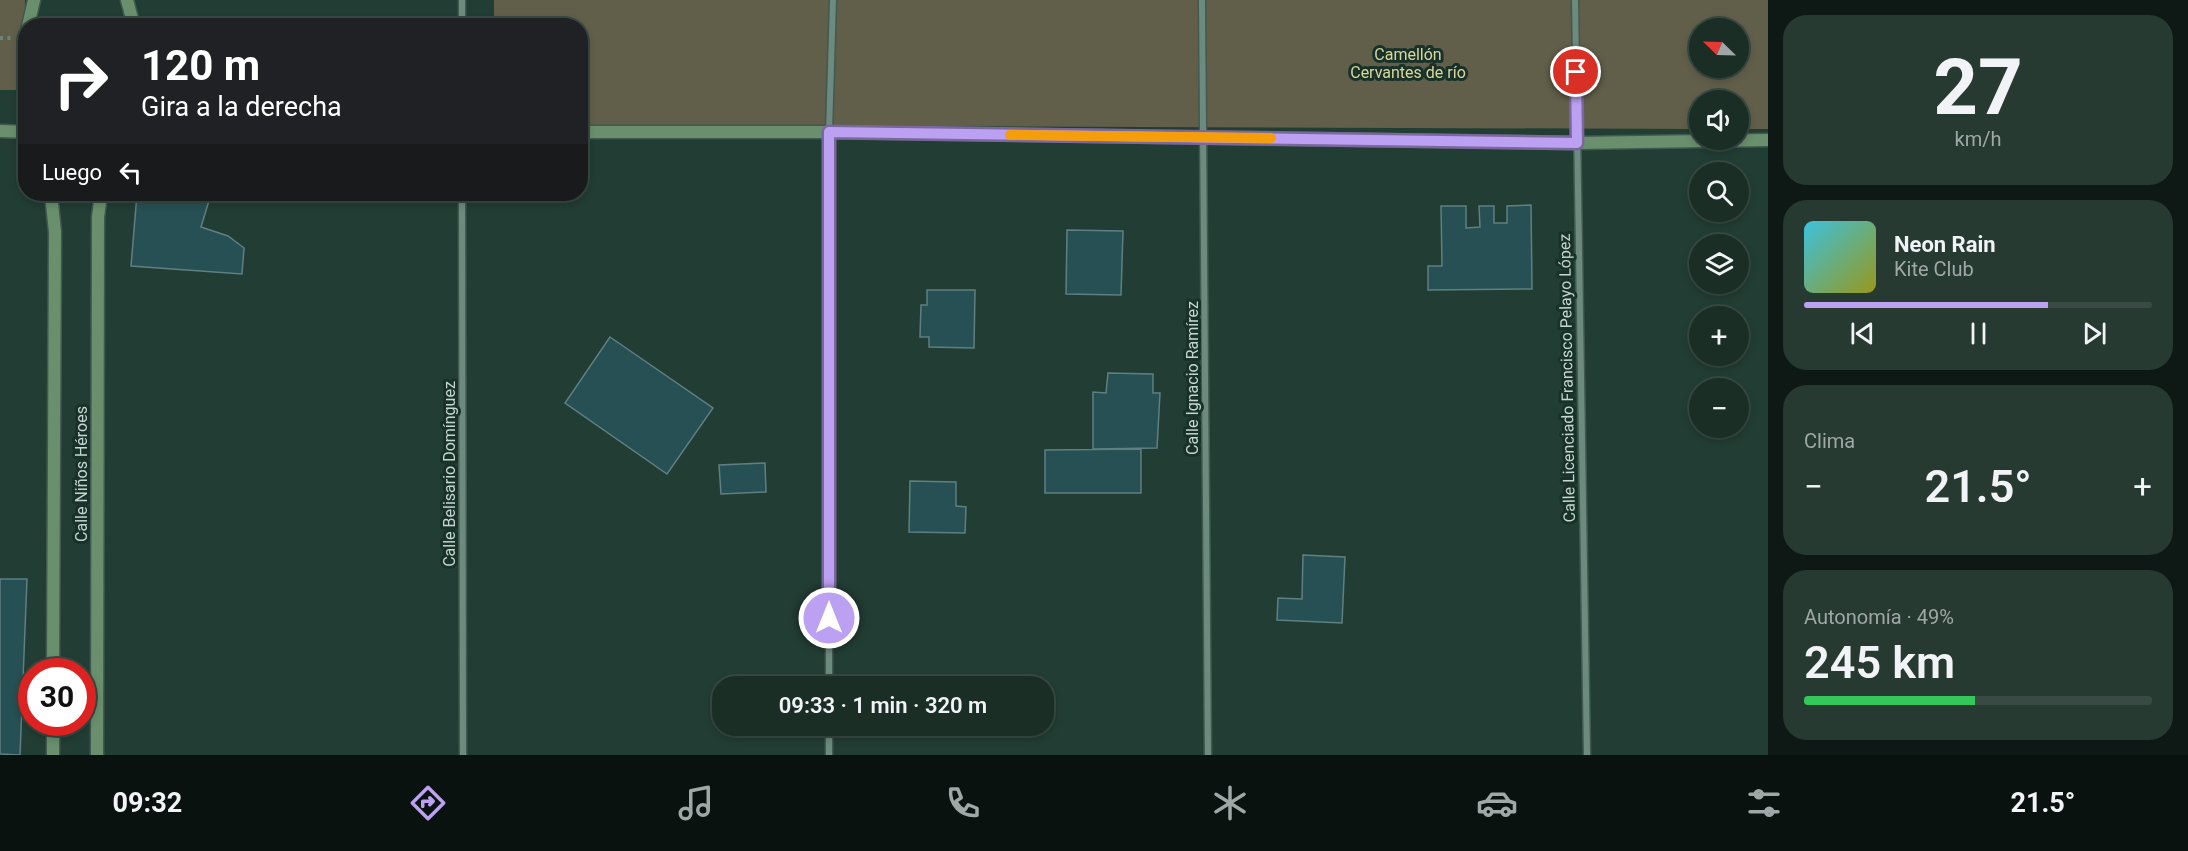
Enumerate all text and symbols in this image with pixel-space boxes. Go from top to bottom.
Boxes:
north arrow [1689,18,1749,78]
map controls [1689,18,1749,438]
text: 120 m [141,41,260,90]
icon: right [42,42,120,120]
text: 27 [1933,42,2023,133]
park label: Camellón Cervantes de río [1350,45,1466,82]
pin [1550,46,1601,97]
icon: arrive [1559,55,1592,88]
button: sound [1689,90,1749,150]
text: Gira a la derecha [141,91,342,123]
text: km/h [1955,127,2001,151]
icon: left [114,156,147,189]
text: Luego [42,160,102,185]
button: search [1689,162,1749,222]
text: Neon Rain [1894,232,1996,257]
street label: Calle Licenciado Francisco Pelayo López [1555,234,1579,522]
button: layers [1689,234,1749,294]
text: Kite Club [1894,257,1974,281]
street label: Calle Ignacio Ramírez [1183,301,1202,455]
button: + [1689,306,1749,366]
icon: previous [1846,317,1879,350]
icon: pause [1962,317,1995,350]
icon: next [2078,317,2111,350]
button: − [1689,378,1749,438]
street label: Calle Belisario Domínguez [440,381,459,567]
street label: Calle Niños Héroes [72,406,91,542]
text: Clima [1804,429,1855,453]
text: 21.5° [1924,460,2032,513]
text: − [1804,467,1823,506]
text: + [2133,467,2152,506]
position arrow [797,586,861,650]
text: Autonomía · 49% [1804,605,1954,629]
text: 245 km [1804,636,1955,689]
speed limit sign: 30 [18,658,96,736]
text: 09:33 · 1 min · 320 m [779,693,987,718]
icon: directions [407,782,449,824]
icon: music [675,782,717,824]
icon: phone [942,782,984,824]
icon: climate [1209,782,1251,824]
icon: car [1476,782,1518,824]
icon: filters [1743,782,1785,824]
text: 09:32 [113,787,182,819]
text: 21.5° [2010,787,2075,819]

